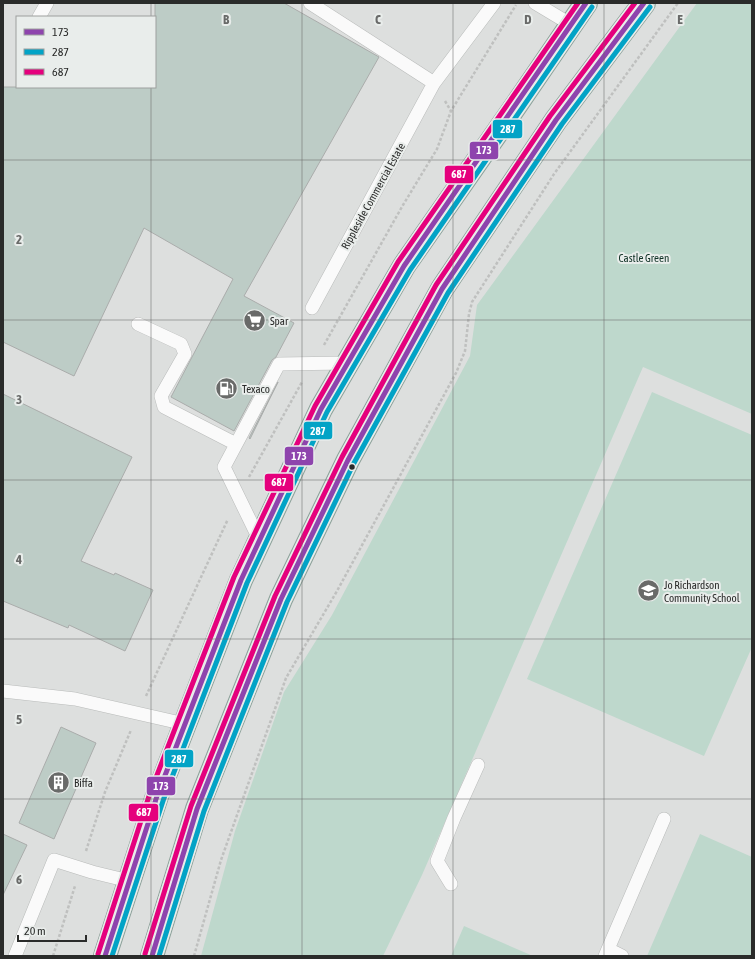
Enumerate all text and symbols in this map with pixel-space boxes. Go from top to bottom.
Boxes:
text: B [223,12,230,27]
text: C [375,12,381,27]
text: D [524,12,532,27]
text: E [677,12,683,27]
legend [16,16,156,88]
text: 173 [52,25,69,39]
text: 287 [52,45,69,59]
text: 687 [52,65,69,79]
line badge: 287 [492,119,523,139]
text: 287 [500,123,516,135]
street label: Rippleside Commercial Estate [339,141,407,251]
line badge: 173 [469,141,499,160]
text: 173 [476,144,492,156]
line badge: 687 [444,165,474,184]
text: 687 [451,168,467,180]
text: 2 [16,232,22,247]
park label: Castle Green [619,252,669,264]
supermarket icon: Spar [241,308,267,334]
place label: Spar [270,315,289,327]
fuel station icon: Texaco [213,376,239,402]
place label: Texaco [242,383,270,395]
text: 3 [16,392,22,407]
line badge: 287 [303,421,333,440]
text: 287 [310,425,326,437]
line badge: 173 [284,446,314,466]
text: 173 [291,450,307,462]
unlabelled marker [347,462,357,472]
line badge: 687 [264,473,294,492]
text: 687 [271,476,287,488]
text: 4 [15,552,22,567]
school or university icon: Jo Richardson Community School [636,578,662,604]
place label: Jo Richardson Community School [664,579,740,604]
text: 5 [16,712,22,727]
line badge: 287 [164,749,194,768]
text: 287 [171,753,187,765]
building icon: Biffa [45,770,71,796]
line badge: 173 [146,776,176,796]
place label: Biffa [74,777,93,789]
text: 173 [153,780,169,792]
line badge: 687 [128,803,159,822]
text: 687 [136,806,152,818]
text: 6 [16,872,22,887]
scale bar [18,917,86,943]
text: 20 m [24,924,46,938]

